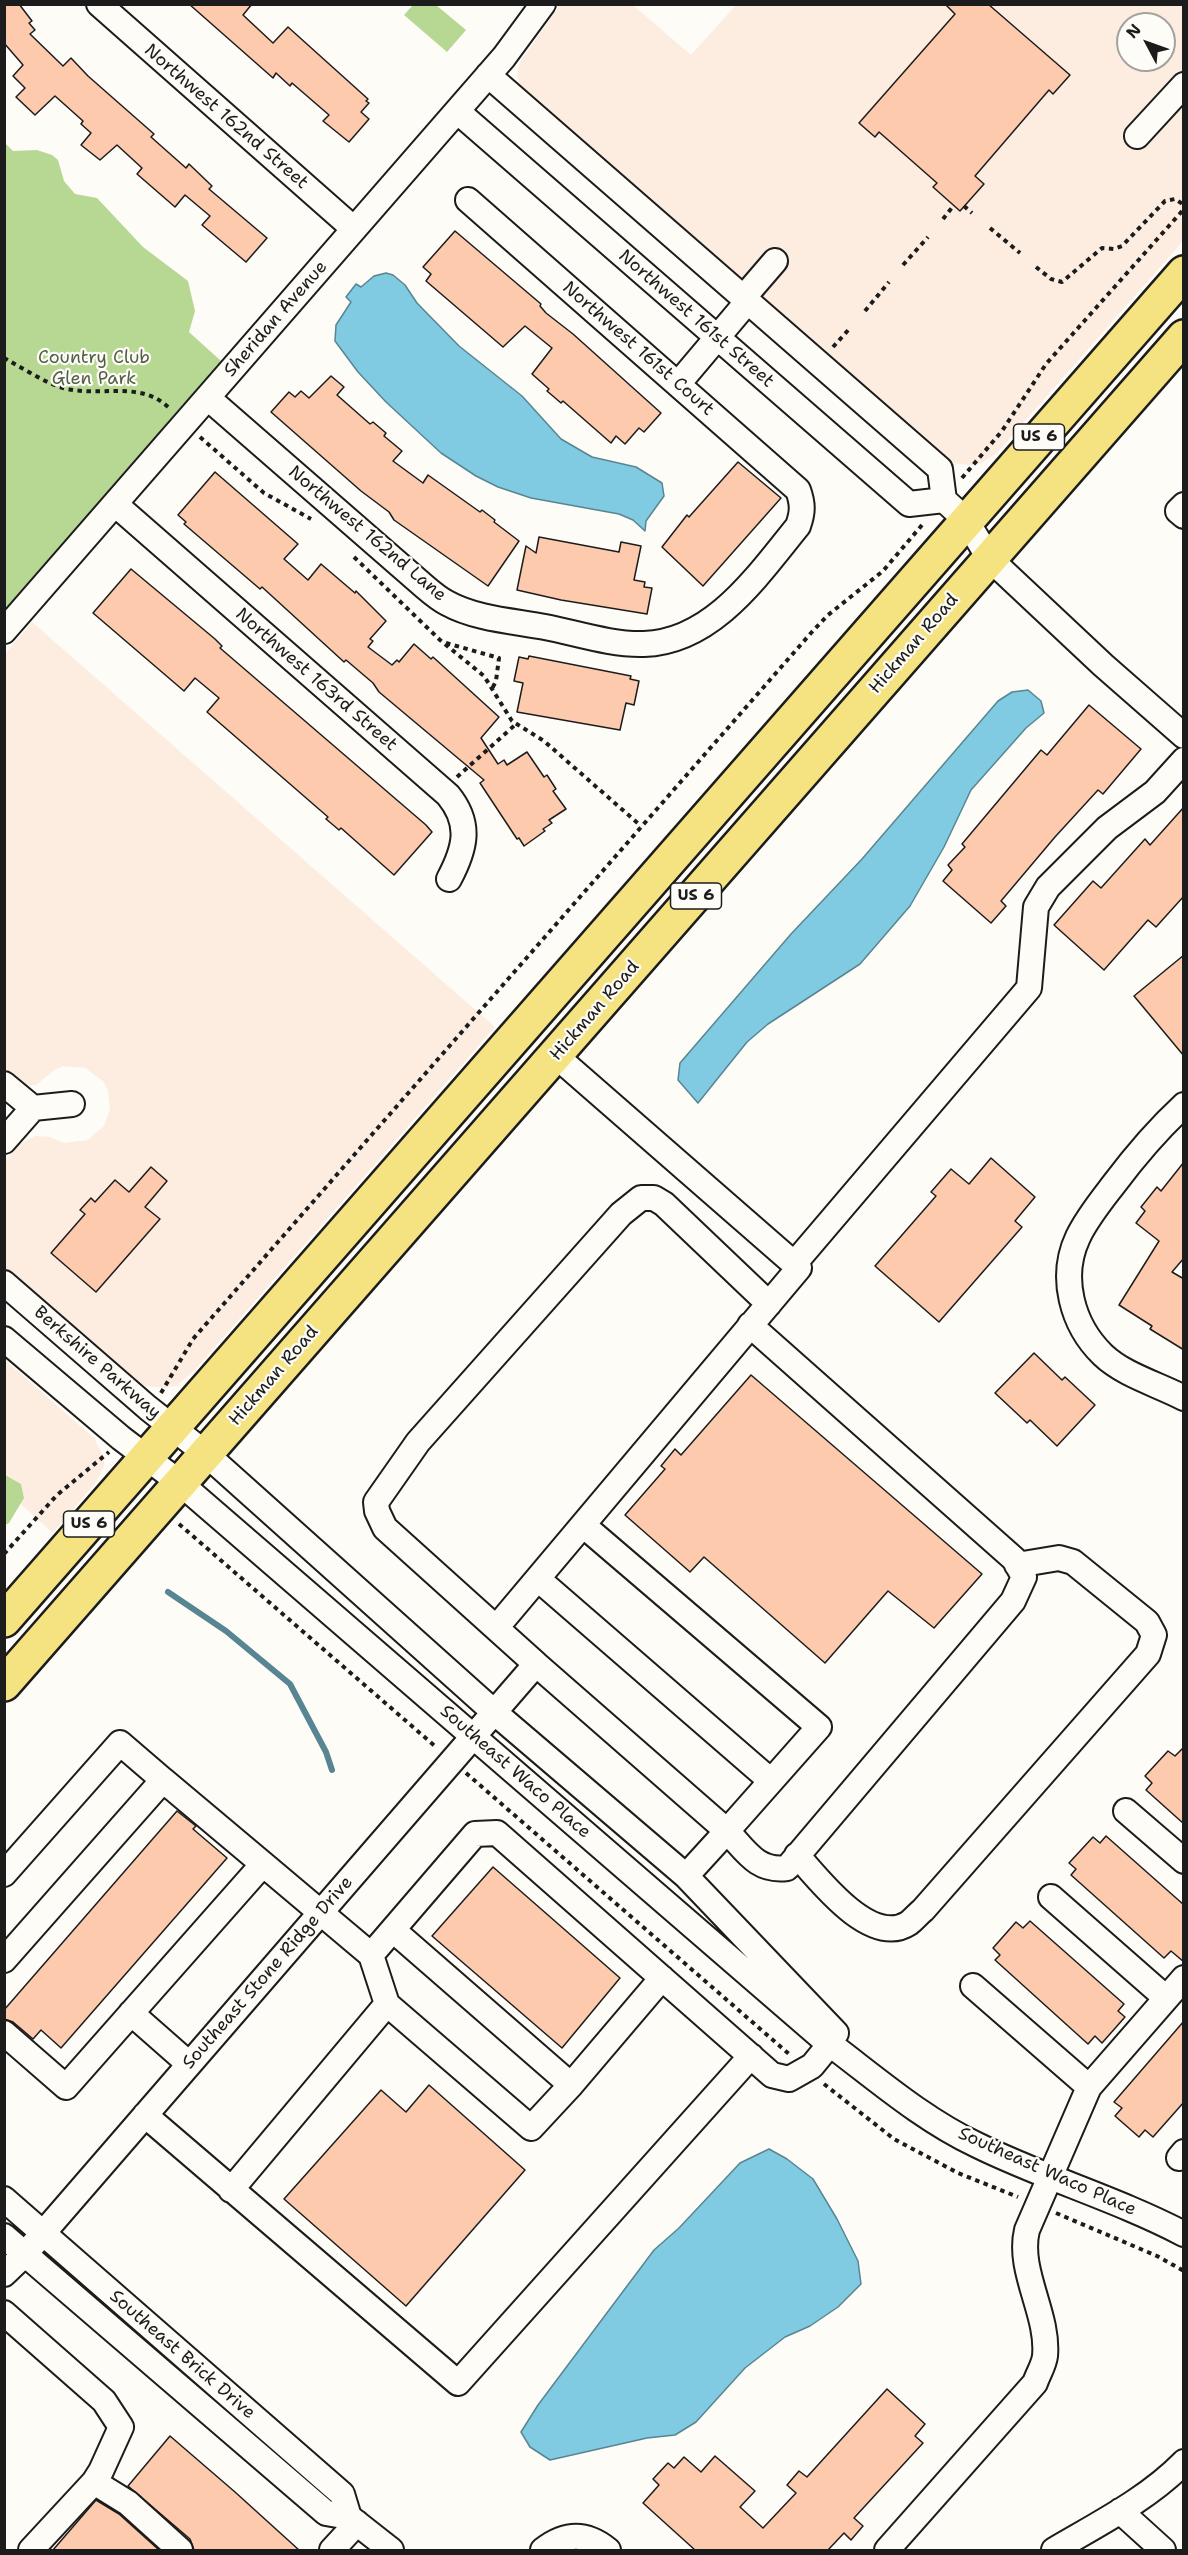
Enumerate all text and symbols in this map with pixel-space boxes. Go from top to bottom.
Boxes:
north arrow [1116,12,1176,72]
text: N [1121,19,1146,43]
street label: Northwest 162nd Street [140,40,312,194]
street label: Northwest 161st Street [614,246,778,392]
street label: Sheridan Avenue [220,257,332,381]
street label: Northwest 161st Court [558,277,718,421]
park label: Country Club Glen Park [38,347,150,389]
road number: US 6 [1014,424,1064,450]
street label: Northwest 162nd Lane [284,462,450,606]
street label: Hickman Road [865,590,963,698]
street label: Northwest 163rd Street [231,604,401,756]
road number: US 6 [670,883,722,909]
street label: Hickman Road [546,957,644,1065]
street label: Berkshire Parkway [29,1302,165,1424]
street label: Hickman Road [225,1322,323,1430]
road number: US 6 [64,1511,115,1537]
street label: Southeast Waco Place [435,1701,595,1843]
street label: Southeast Stone Ridge Drive [178,1872,358,2074]
street label: Southeast Waco Place [955,2123,1139,2221]
street label: Southeast Brick Drive [105,2286,259,2424]

